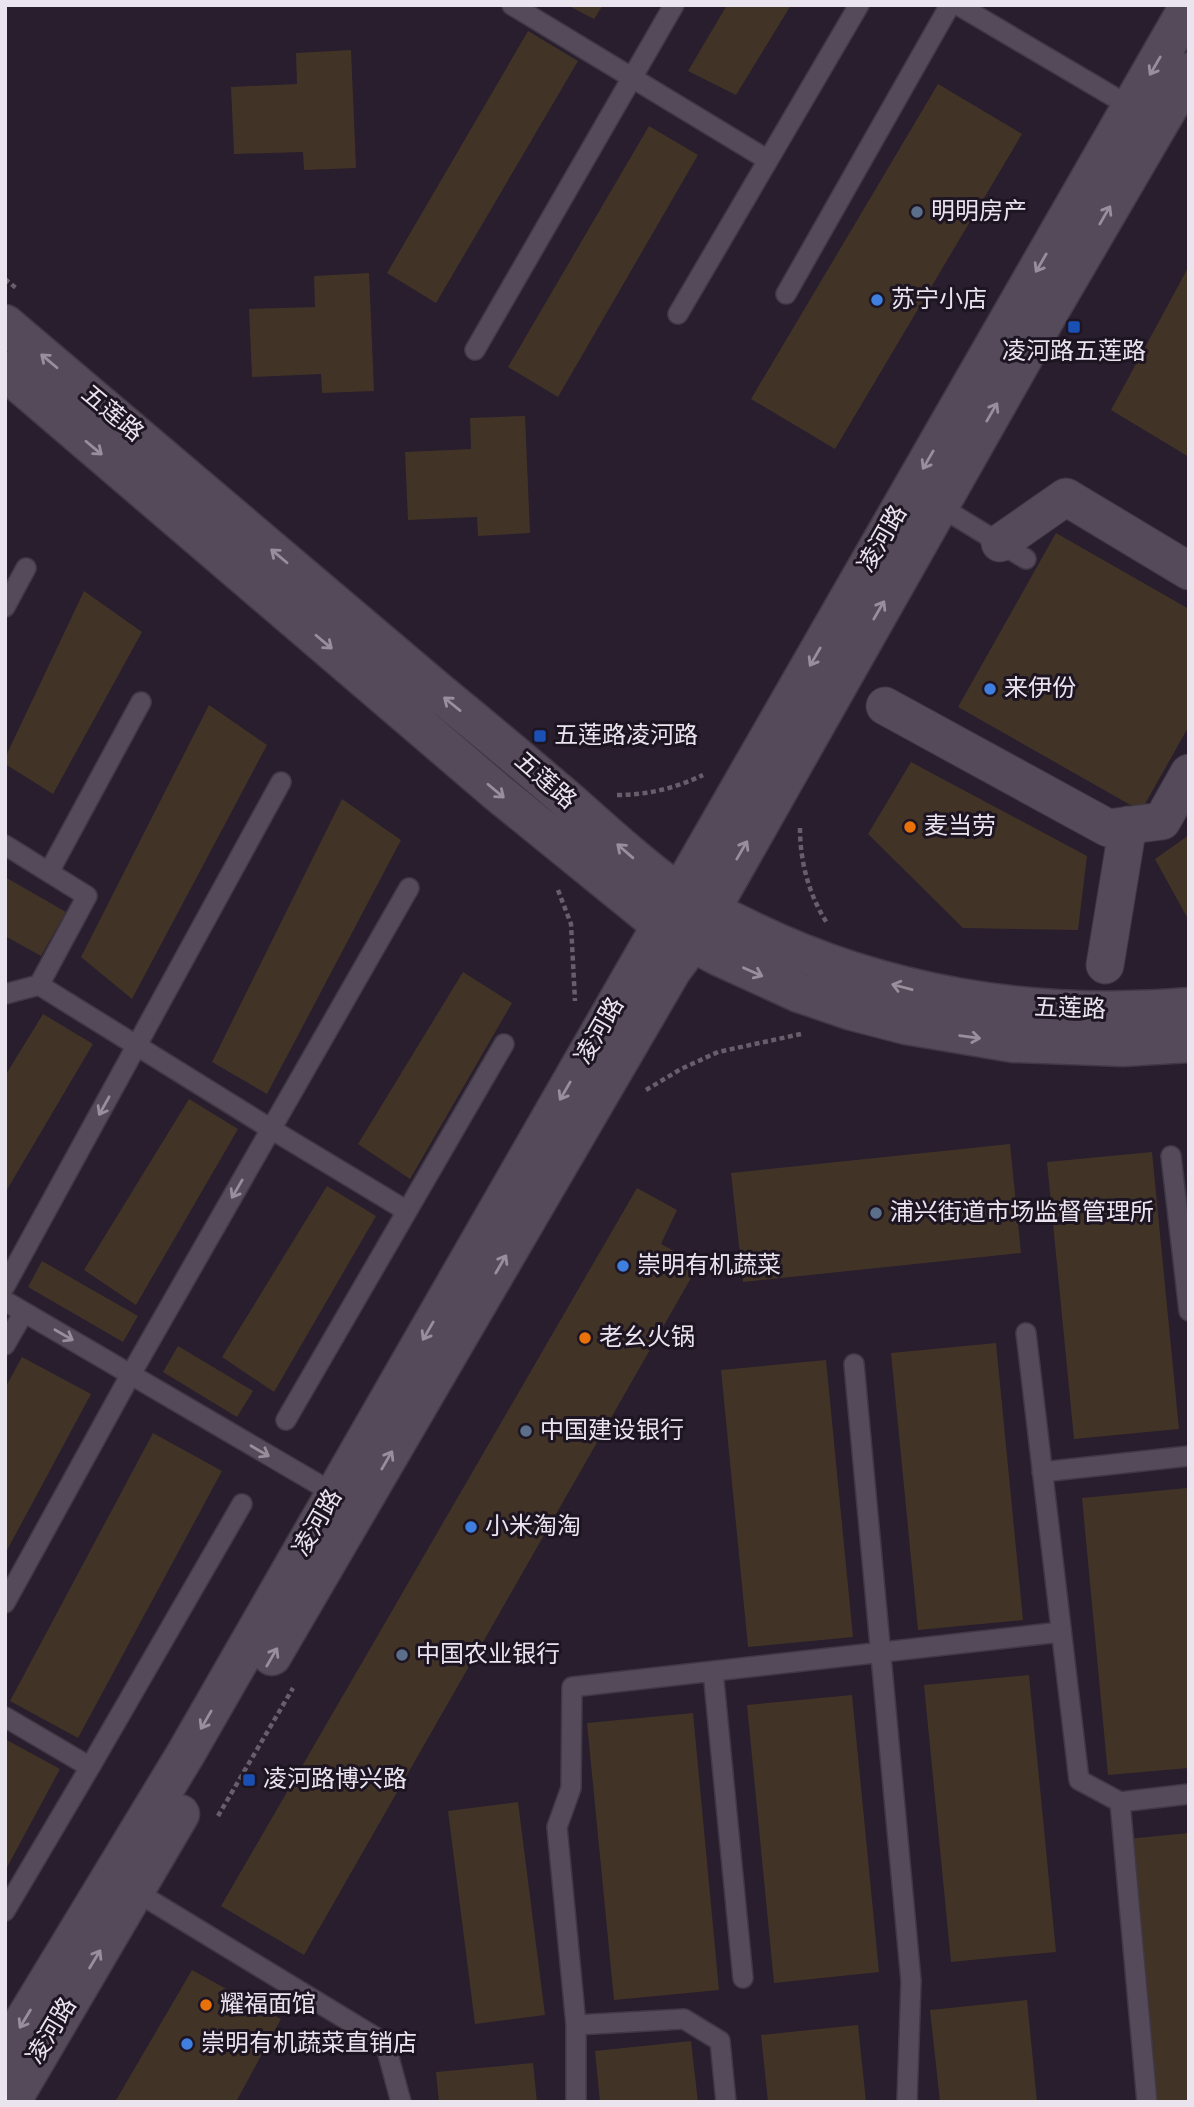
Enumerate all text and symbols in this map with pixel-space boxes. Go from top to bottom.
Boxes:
one-way arrow [1148,55,1162,75]
place label: 明明房产 [931,198,1027,224]
marker: 明明房产 [909,204,925,220]
one-way arrow [1099,205,1112,226]
one-way arrow [1034,252,1048,272]
place label: 苏宁小店 [891,286,987,312]
marker: 苏宁小店 [869,292,885,308]
marker: 凌河路五莲路 [1066,319,1082,335]
place label: 凌河路五莲路 [1002,338,1146,364]
one-way arrow [41,353,59,369]
street label: 五莲路 [77,380,149,446]
one-way arrow [985,403,999,423]
one-way arrow [85,440,103,455]
one-way arrow [921,449,934,470]
street label: 凌河路 [853,501,911,576]
one-way arrow [270,549,288,564]
one-way arrow [873,600,887,620]
one-way arrow [314,635,332,650]
one-way arrow [808,647,822,667]
place label: 来伊份 [1004,675,1076,701]
marker: 来伊份 [982,681,998,697]
one-way arrow [444,696,462,711]
place label: 五莲路凌河路 [554,722,698,748]
marker: 五莲路凌河路 [532,728,548,744]
street label: 五莲路 [510,747,581,814]
one-way arrow [487,783,505,799]
place label: 麦当劳 [924,813,996,839]
marker: 麦当劳 [902,819,918,835]
one-way arrow [735,841,749,861]
one-way arrow [617,843,635,859]
one-way arrow [742,966,763,979]
one-way arrow [891,980,914,993]
street label: 凌河路 [570,993,628,1068]
street label: 五莲路 [1034,994,1106,1022]
one-way arrow [958,1031,981,1044]
one-way arrow [558,1080,572,1100]
one-way arrow [97,1095,111,1115]
one-way arrow [230,1178,244,1198]
place label: 浦兴街道市场监督管理所 [890,1199,1154,1225]
marker: 浦兴街道市场监督管理所 [868,1205,884,1221]
place label: 崇明有机蔬菜 [637,1252,781,1278]
one-way arrow [494,1254,508,1274]
marker: 崇明有机蔬菜 [615,1258,631,1274]
one-way arrow [421,1320,434,1341]
place label: 老幺火锅 [599,1324,695,1350]
one-way arrow [54,1329,74,1343]
marker: 老幺火锅 [577,1330,593,1346]
place label: 中国建设银行 [540,1417,684,1443]
marker: 中国建设银行 [518,1423,534,1439]
one-way arrow [250,1444,270,1458]
one-way arrow [380,1451,394,1471]
street label: 凌河路 [288,1485,346,1560]
place label: 小米淘淘 [485,1513,581,1539]
marker: 小米淘淘 [463,1519,479,1535]
place label: 中国农业银行 [416,1641,560,1667]
one-way arrow [265,1647,279,1667]
marker: 中国农业银行 [394,1647,410,1663]
one-way arrow [199,1709,213,1729]
place label: 凌河路博兴路 [263,1766,407,1792]
marker: 凌河路博兴路 [241,1772,257,1788]
one-way arrow [88,1949,102,1969]
place label: 耀福面馆 [220,1991,316,2017]
street label: 凌河路 [21,1993,81,2068]
marker: 耀福面馆 [198,1997,214,2013]
one-way arrow [17,2009,31,2029]
place label: 崇明有机蔬菜直销店 [201,2030,417,2056]
marker: 崇明有机蔬菜直销店 [179,2036,195,2052]

